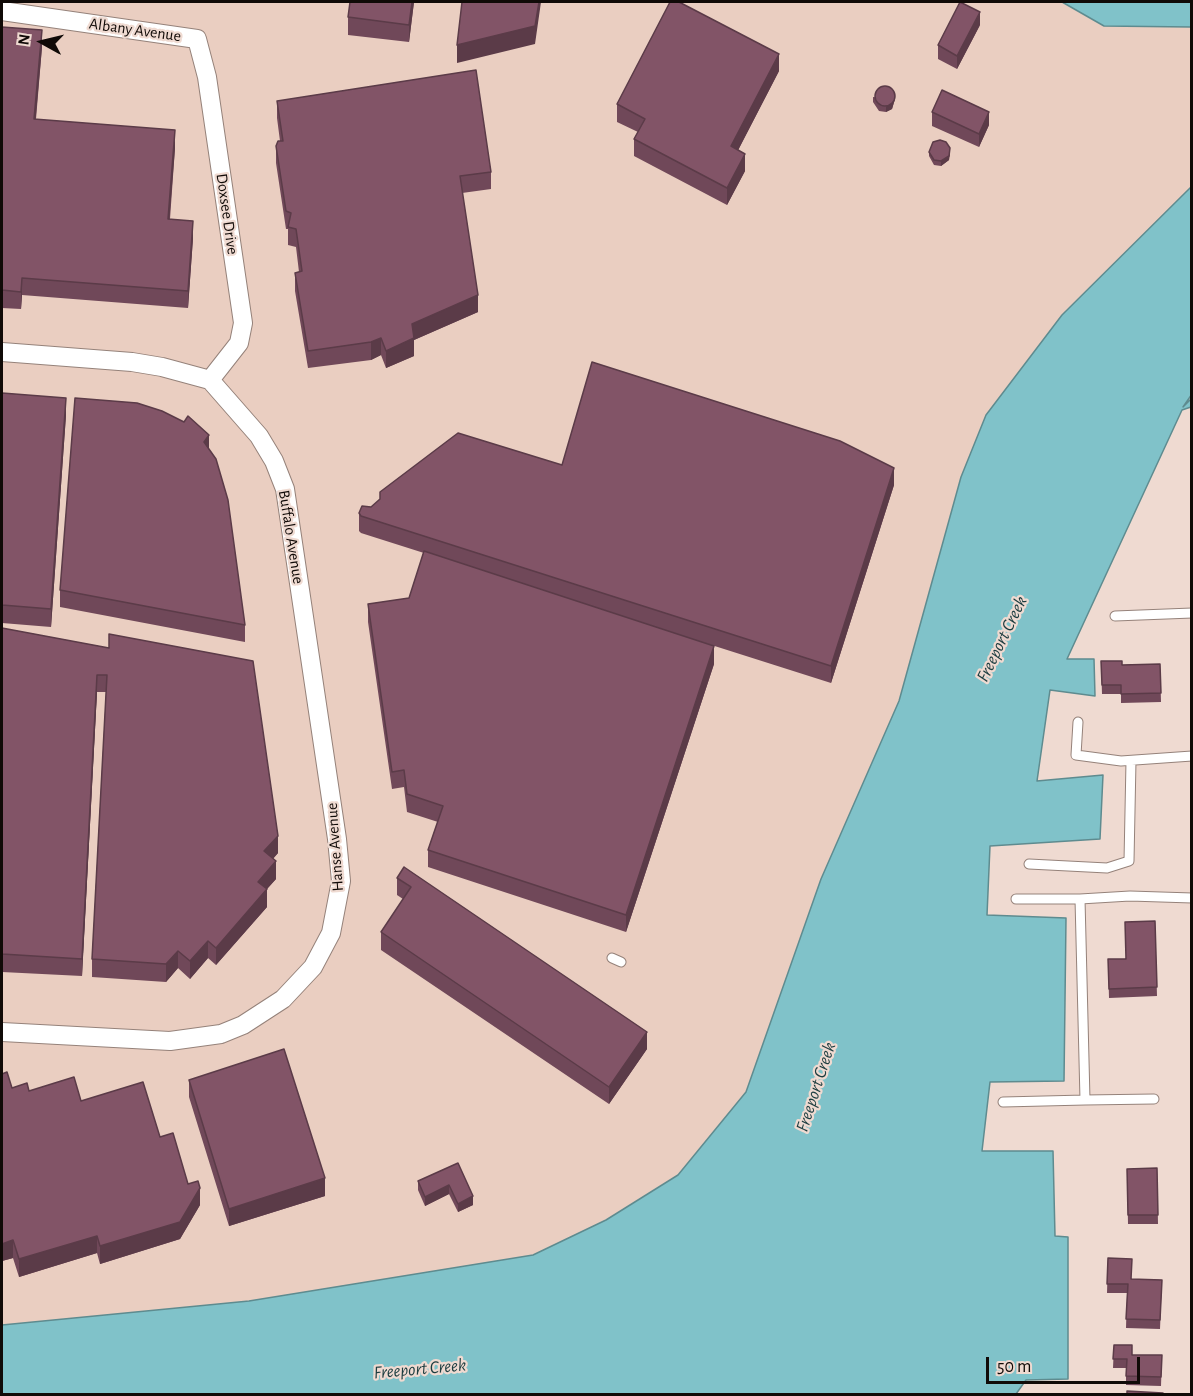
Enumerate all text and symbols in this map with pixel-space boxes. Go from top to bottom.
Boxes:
north arrow [12,12,72,72]
street label: Albany Avenue [88,14,182,46]
text: N [15,33,33,46]
street label: Doxsee Drive [212,172,242,256]
street label: Buffalo Avenue [274,489,308,585]
water label: Freeport Creek [972,593,1032,685]
street label: Hanse Avenue [322,802,348,892]
water label: Freeport Creek [791,1040,841,1134]
scale bar [989,1345,1144,1383]
water label: Freeport Creek [373,1354,467,1384]
text: 50 m [997,1358,1031,1376]

